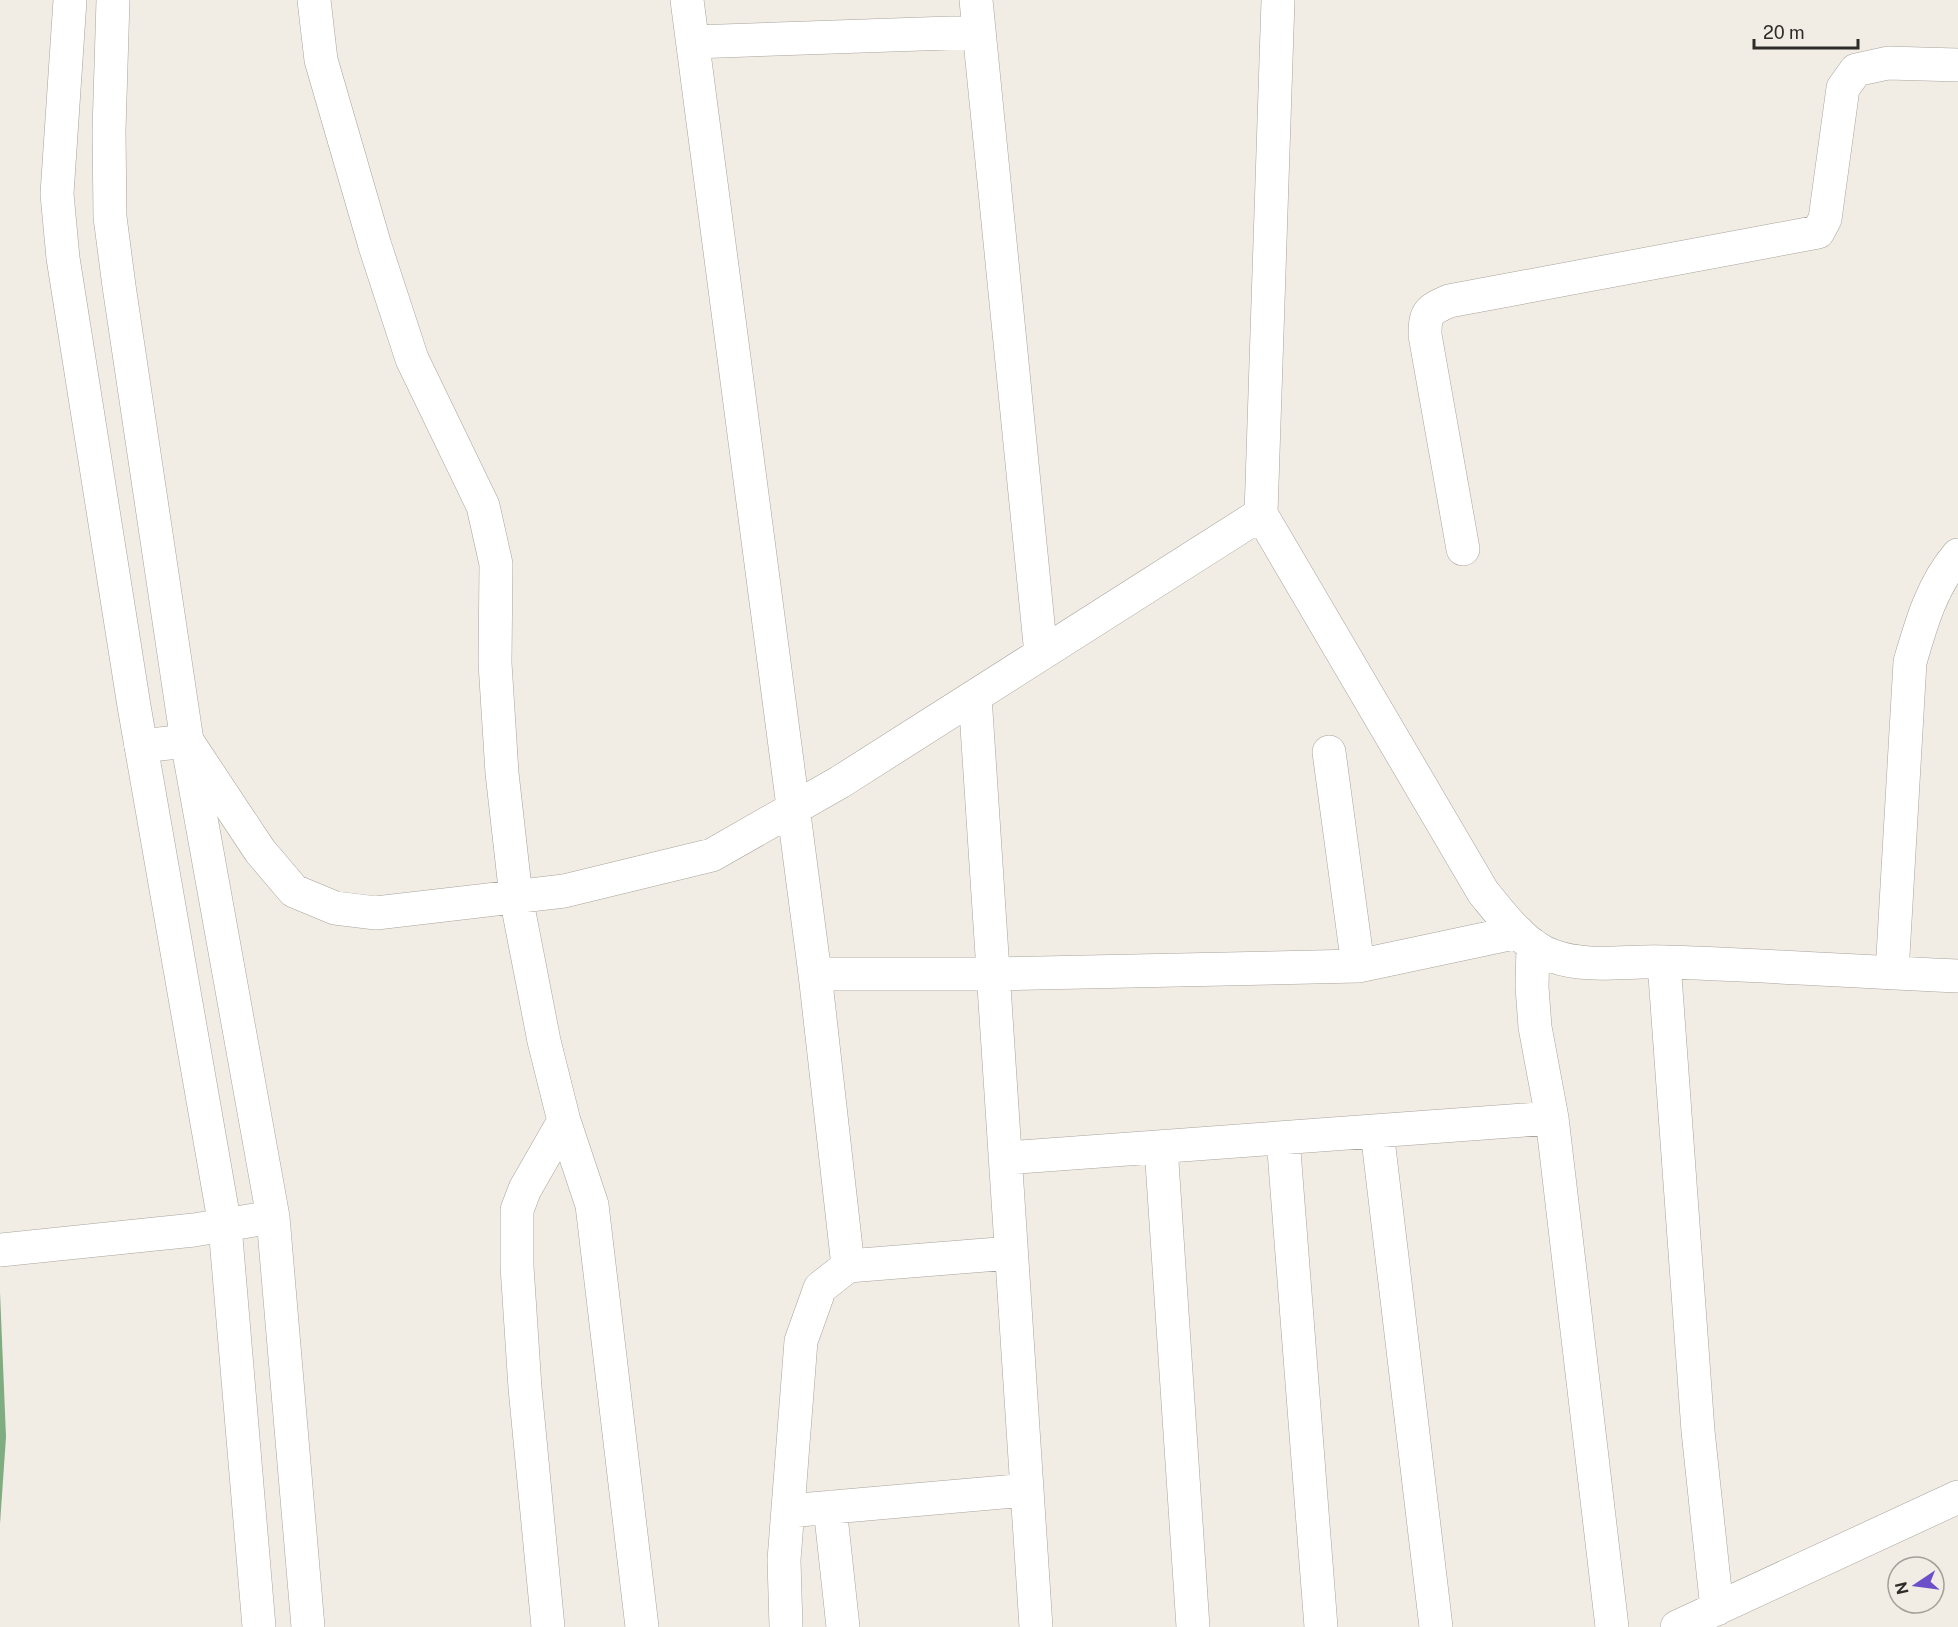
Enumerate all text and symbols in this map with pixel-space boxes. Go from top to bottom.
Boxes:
scale bar [1754,12,1858,50]
text: 20 m [1763,22,1805,43]
north arrow [1886,1555,1946,1615]
text: N [1891,1580,1913,1596]

